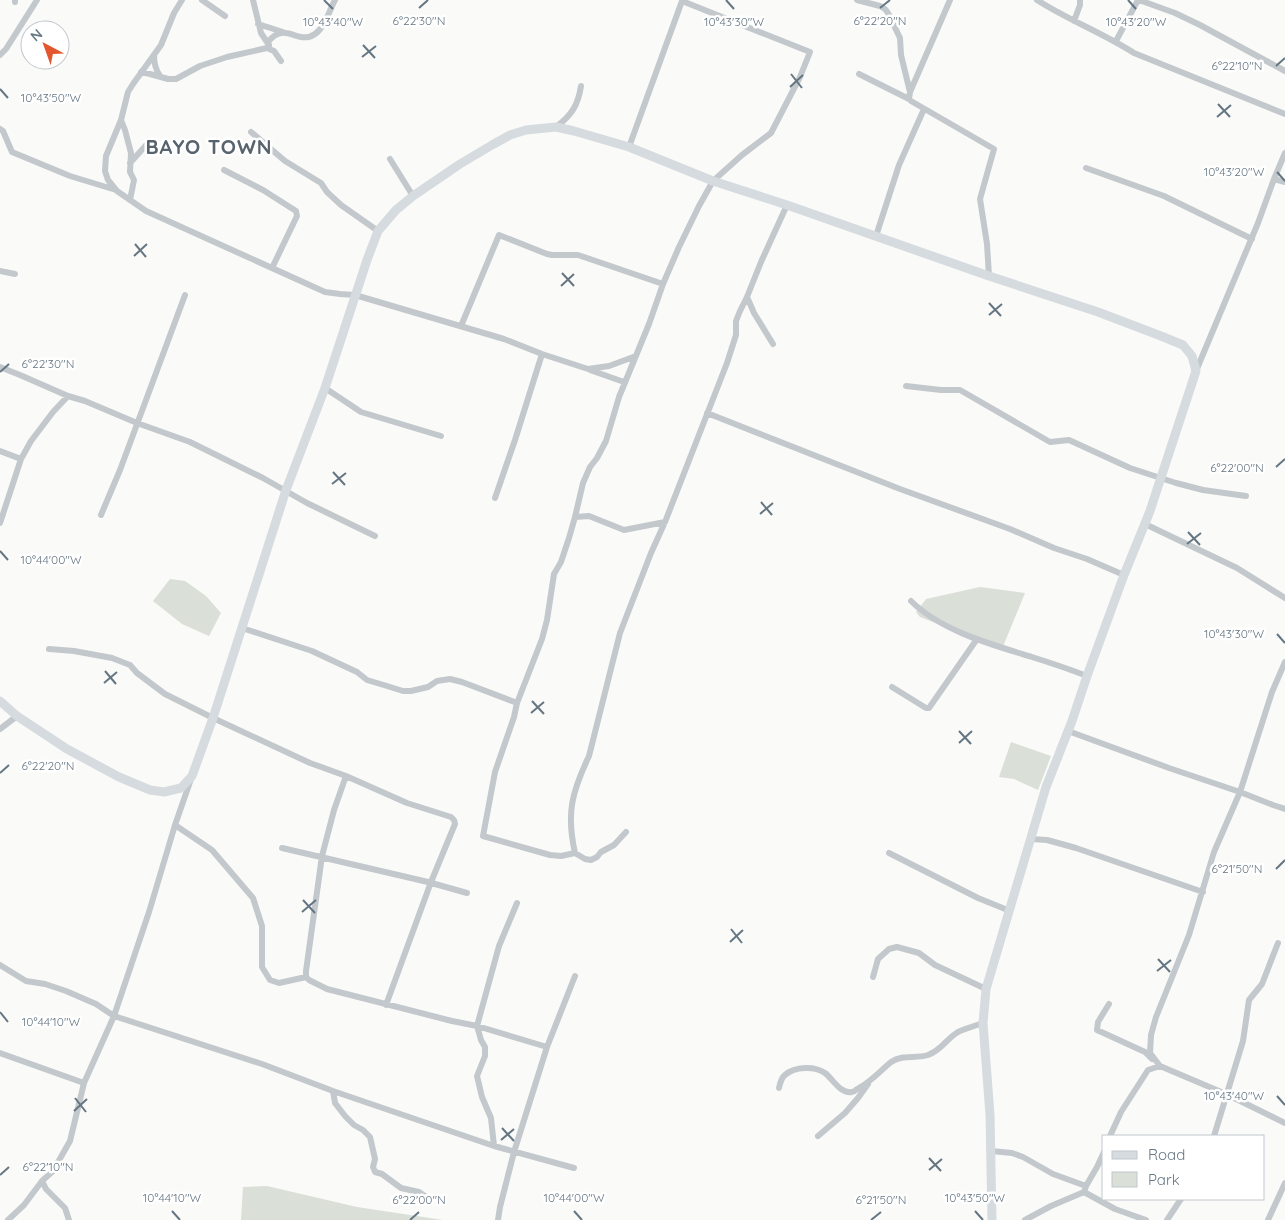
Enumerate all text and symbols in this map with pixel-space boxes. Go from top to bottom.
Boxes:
text: 6°22'30"N [393,13,445,28]
text: 6°22'20"N [853,13,907,28]
text: 10°43'40"W [303,14,363,29]
text: 10°43'30"W [704,14,764,29]
text: 10°43'20"W [1106,14,1167,29]
north arrow [20,20,70,70]
text: N [27,25,46,45]
text: 6°22'10"N [1212,58,1262,73]
text: 10°43'50"W [21,90,82,105]
district label: BAYO TOWN [146,134,272,159]
text: 10°43'20"W [1204,164,1265,179]
text: 6°22'30"N [22,356,74,371]
text: 6°22'00"N [1210,460,1264,475]
text: 10°44'00"W [21,552,82,567]
text: 10°43'30"W [1204,626,1264,641]
text: 6°22'20"N [21,758,75,773]
text: 6°21'50"N [1212,861,1262,876]
text: 10°44'10"W [22,1014,81,1029]
text: 10°43'40"W [1204,1088,1264,1103]
legend [1102,1135,1265,1200]
text: Road [1148,1145,1185,1164]
text: 6°22'10"N [23,1159,73,1174]
text: Park [1148,1170,1180,1189]
text: 10°44'10"W [143,1190,202,1205]
text: 10°44'00"W [544,1190,605,1205]
text: 10°43'50"W [945,1190,1006,1205]
text: 6°22'00"N [392,1192,446,1207]
text: 6°21'50"N [856,1192,906,1207]

